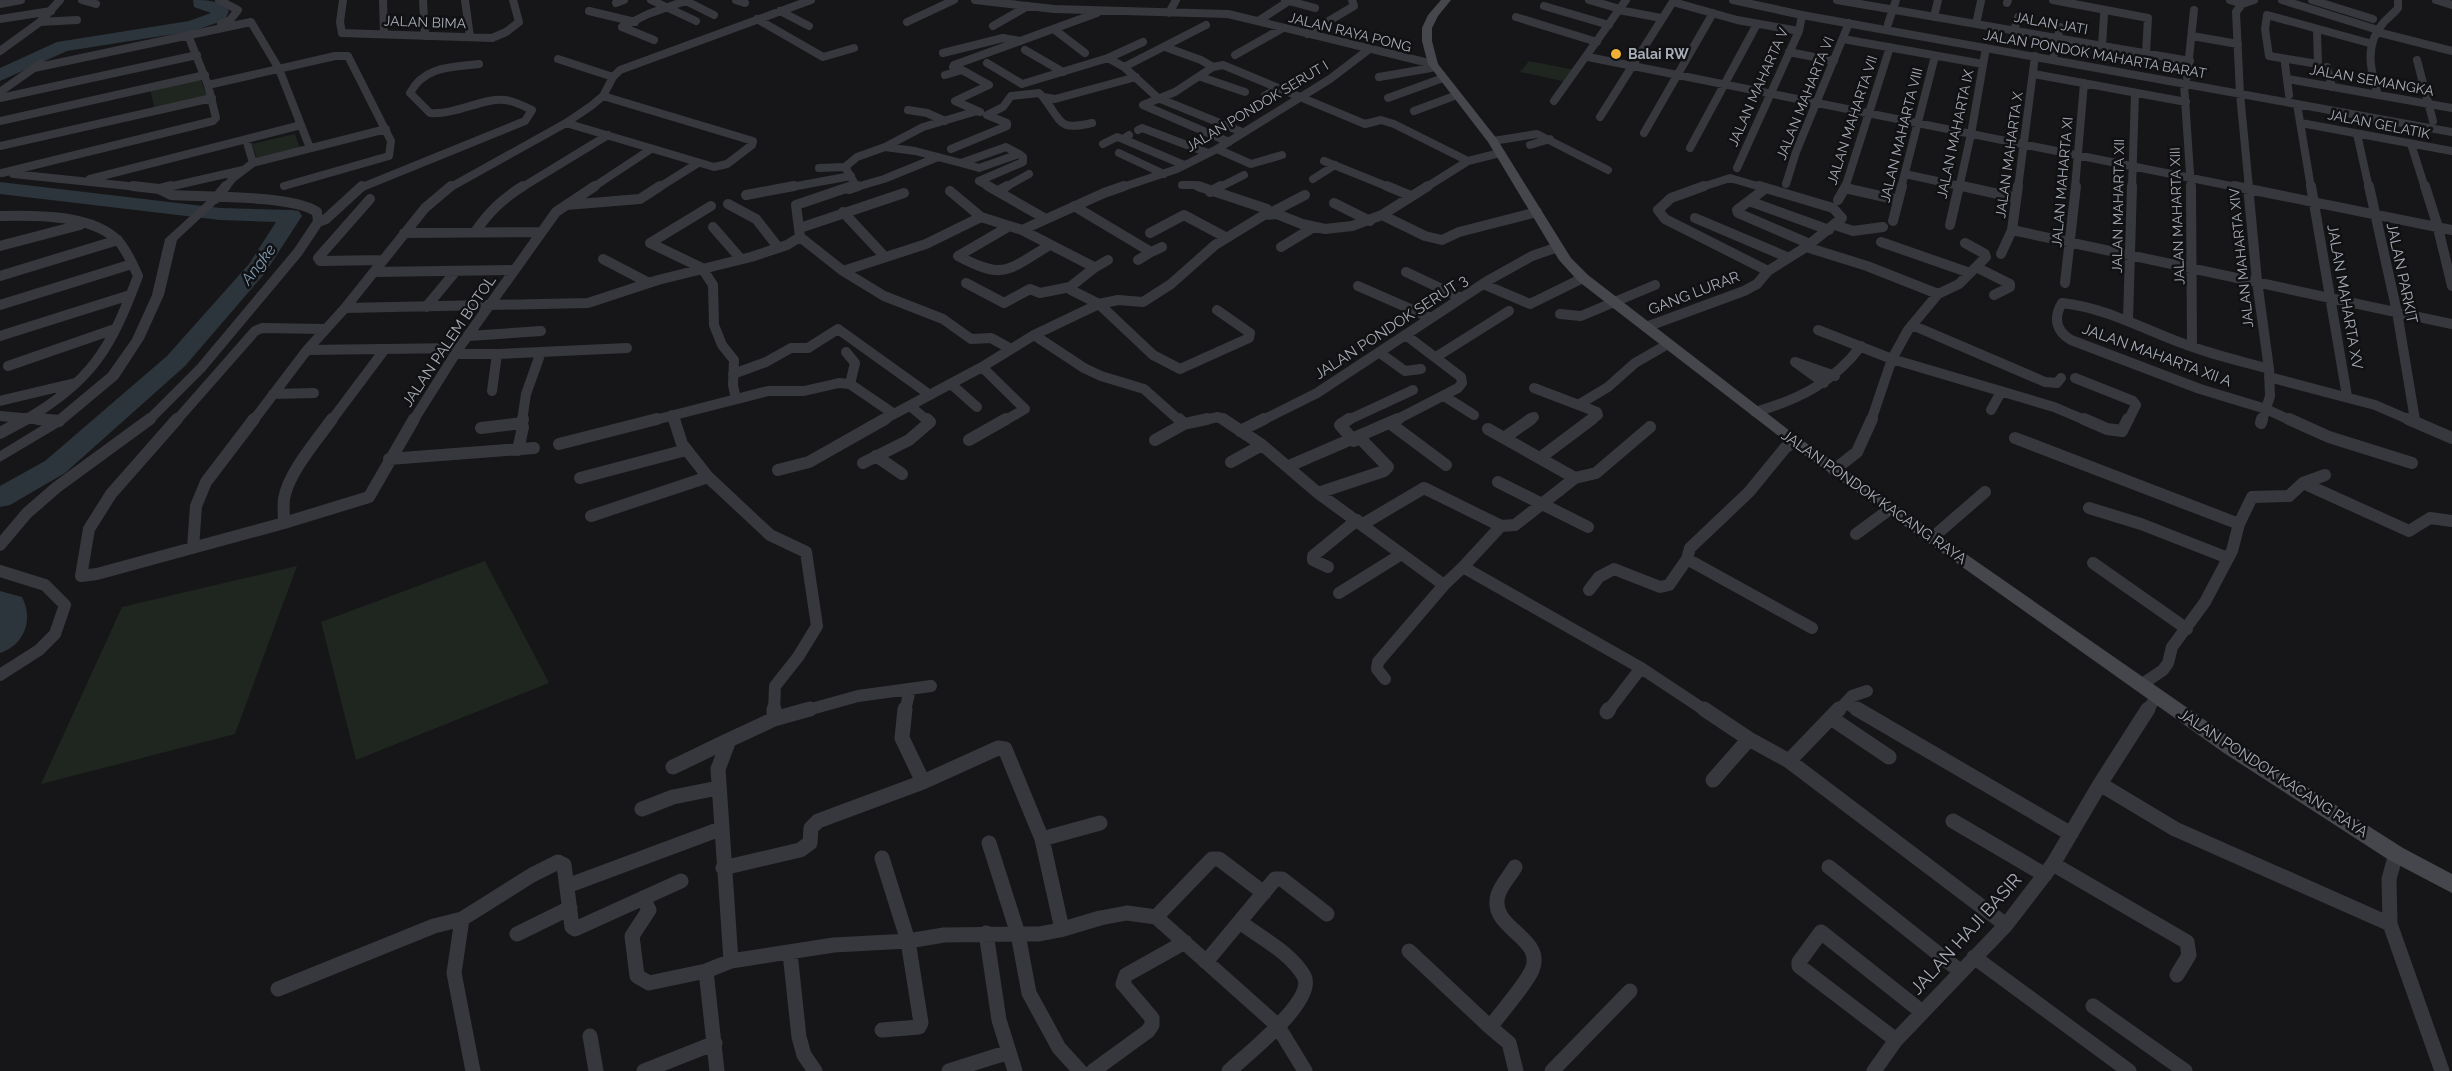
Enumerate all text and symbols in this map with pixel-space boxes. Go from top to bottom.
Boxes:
street label: JALAN RAYA PONG [1287,9,1413,55]
street label: JALAN JATI [2013,9,2089,37]
street label: JALAN BIMA [383,13,467,31]
street label: JALAN MAHARTA V [1725,25,1791,149]
street label: JALAN PONDOK MAHARTA BARAT [1982,26,2208,82]
street label: JALAN MAHARTA VI [1773,34,1837,162]
place label: Balai RW [1628,46,1689,62]
marker: Balai RW [1609,47,1623,61]
street label: JALAN MAHARTA VII [1824,53,1880,187]
street label: JALAN PONDOK SERUT I [1183,57,1331,155]
street label: JALAN SEMANGKA [2309,61,2436,99]
street label: JALAN MAHARTA VIII [1877,66,1925,204]
street label: JALAN MAHARTA IX [1934,68,1976,200]
street label: JALAN MAHARTA X [1992,91,2026,219]
street label: JALAN GELATIK [2326,106,2432,142]
street label: JALAN MAHARTA XI [2048,116,2076,248]
street label: JALAN MAHARTA XII [2109,139,2127,273]
street label: JALAN MAHARTA XIII [2167,147,2187,285]
street label: JALAN MAHARTA XIV [2226,187,2256,329]
street label: JALAN PARKIT [2383,221,2421,325]
street label: JALAN MAHARTA XV [2323,223,2367,371]
water label: Angke [236,240,280,289]
street label: GANG LURAR [1646,267,1742,319]
street label: JALAN PONDOK SERUT 3 [1311,271,1471,383]
street label: JALAN PALEM BOTOL [398,272,500,410]
street label: JALAN MAHARTA XII A [2080,320,2234,390]
street label: JALAN PONDOK KACANG RAYA [1778,426,1970,568]
street label: JALAN PONDOK KACANG RAYA [2175,705,2371,841]
street label: JALAN HAJI BASIR [1906,869,2026,999]

